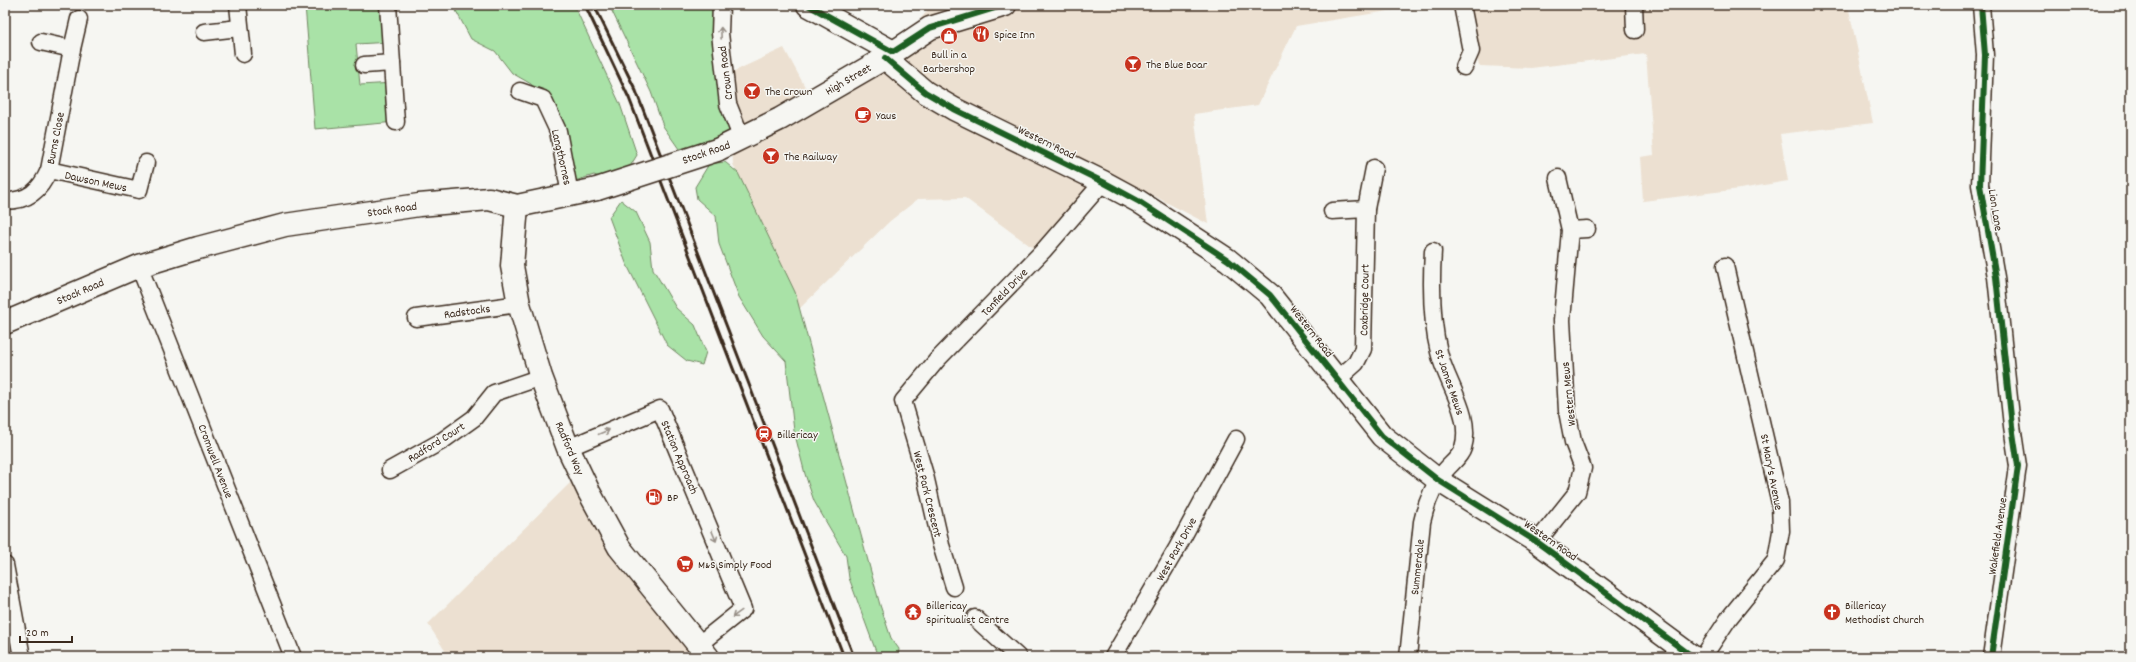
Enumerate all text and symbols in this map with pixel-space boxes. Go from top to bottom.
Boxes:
restaurant icon: Spice Inn [971,24,991,44]
shop icon: Bull in a Barbershop [939,26,959,46]
one-way arrow [717,27,725,40]
place label: Spice Inn [994,27,1035,44]
street label: Crown Road [715,45,738,101]
place label: Bull in a Barbershop [923,47,975,78]
bar icon: The Blue Boar [1123,54,1143,74]
place label: The Blue Boar [1146,57,1208,74]
street label: High Street [822,60,876,100]
bar icon: The Crown [742,81,762,101]
place label: The Crown [765,84,813,101]
cafe icon: Yaus [853,105,873,125]
place label: Yaus [876,108,896,125]
street label: Burns Close [43,111,70,166]
street label: Western Road [1015,122,1078,165]
street label: Langthornes [546,128,575,187]
street label: Stock Road [680,137,733,170]
bar icon: The Railway [761,146,781,166]
place label: The Railway [784,149,838,166]
street label: Dawson Mews [63,168,128,197]
street label: Lion Lane [1983,188,2006,232]
street label: Stock Road [366,199,418,222]
street label: Coxbridge Court [1356,263,1375,336]
street label: Tanfield Drive [978,265,1032,321]
street label: Stock Road [54,275,107,310]
street label: Radstocks [443,301,492,324]
street label: Western Road [1285,302,1337,362]
street label: St James Mews [1429,347,1468,418]
street label: Western Mews [1558,361,1581,427]
street label: Station Approach [655,418,702,497]
street label: Radford Court [405,419,469,468]
street label: Radford Way [550,419,588,479]
street label: Cromwell Avenue [193,422,237,501]
station icon: Billericay [754,424,774,444]
place label: Billericay [777,427,819,444]
one-way arrow [598,428,610,435]
street label: St Mary's Avenue [1755,433,1786,512]
street label: West Park Crescent [908,449,946,540]
fuel station icon: BP [644,487,664,507]
place label: BP [667,490,679,507]
street label: Wakefield Avenue [1985,497,2012,576]
street label: West Park Drive [1153,515,1202,585]
street label: Western Road [1520,516,1580,566]
one-way arrow [710,530,718,542]
street label: Summerdale [1407,538,1430,596]
supermarket icon: M&S Simply Food [675,554,695,574]
place label: M&S Simply Food [698,557,772,574]
place label: Billericay Spiritualist Centre [926,598,1009,629]
place label: Billericay Methodist Church [1845,598,1924,629]
temple icon: Billericay Spiritualist Centre [903,602,923,622]
church icon: Billericay Methodist Church [1822,602,1842,622]
one-way arrow [732,610,743,618]
scale bar [20,618,72,644]
text: 20 m [26,625,49,642]

